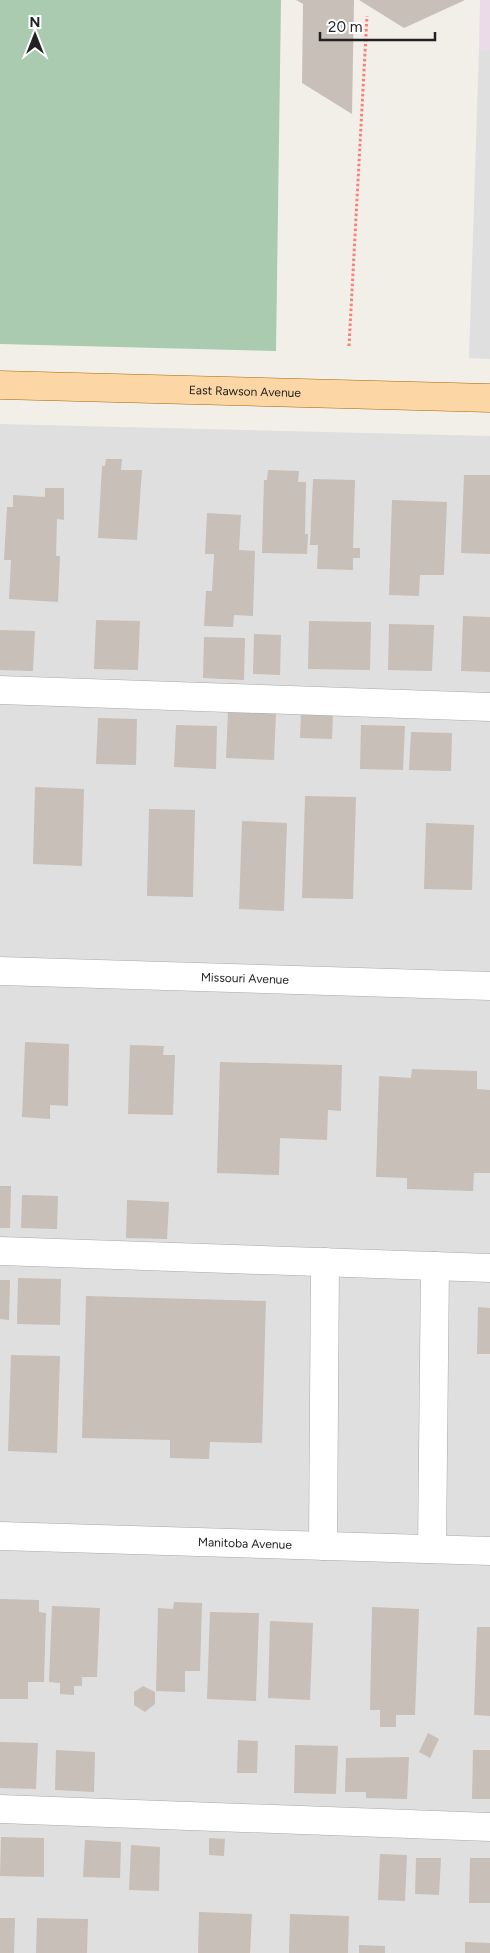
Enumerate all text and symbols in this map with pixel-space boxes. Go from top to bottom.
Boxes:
north arrow [10,10,60,60]
scale bar [320,10,435,42]
text: N [30,14,40,31]
text: 20 m [328,18,362,36]
street label: East Rawson Avenue [189,383,302,400]
street label: Missouri Avenue [201,970,290,987]
street label: Manitoba Avenue [198,1535,293,1552]

